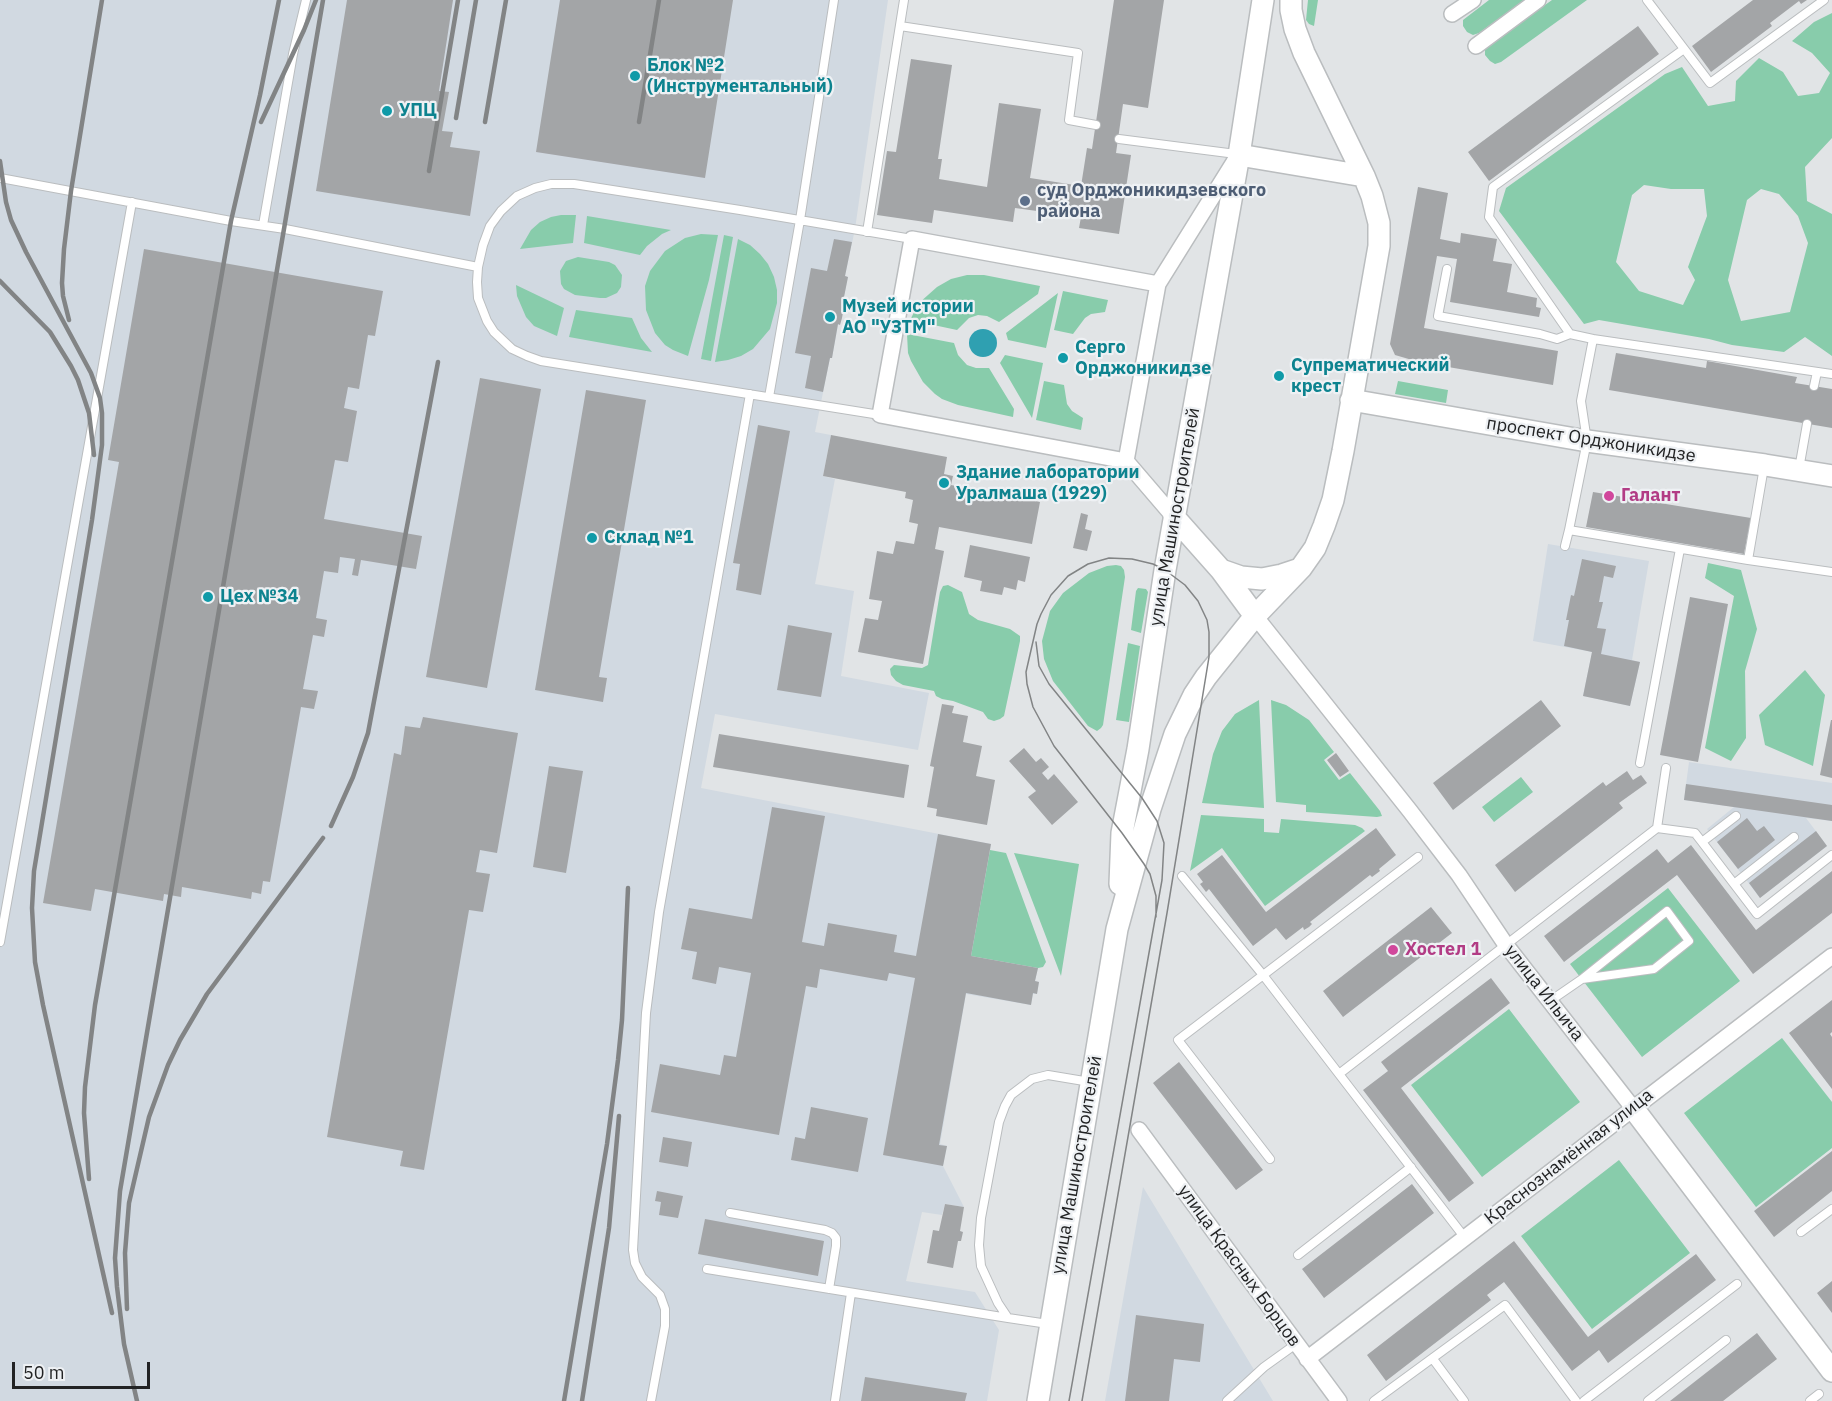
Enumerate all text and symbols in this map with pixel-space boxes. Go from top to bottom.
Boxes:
place label: Блок №2 (Инструментальный) [647,55,833,98]
marker: Блок №2 (Инструментальный) [628,69,642,83]
place label: УПЦ [399,100,437,122]
marker: УПЦ [380,104,394,118]
place label: суд Орджоникидзевского района [1037,180,1266,222]
marker: суд Орджоникидзевского района [1018,194,1032,208]
place label: Музей истории АО "УЗТМ" [842,296,974,338]
marker: Музей истории АО "УЗТМ" [823,310,837,324]
place label: Серго Орджоникидзе [1075,337,1211,380]
marker: Серго Орджоникидзе [1056,351,1070,365]
place label: Супрематический крест [1291,355,1449,398]
marker: Супрематический крест [1272,369,1286,383]
street label: улица Машиностроителей [1145,406,1205,628]
street label: проспект Орджоникидзе [1485,413,1697,467]
place label: Здание лаборатории Уралмаша (1929) [956,462,1140,504]
marker: Здание лаборатории Уралмаша (1929) [937,476,951,490]
place label: Галант [1621,485,1680,507]
marker: Галант [1602,489,1616,503]
place label: Склад №1 [604,527,694,549]
marker: Склад №1 [585,531,599,545]
place label: Цех №34 [220,586,299,608]
marker: Цех №34 [201,590,215,604]
place label: Хостел 1 [1405,939,1481,961]
street label: улица Ильича [1500,941,1588,1045]
marker: Хостел 1 [1386,943,1400,957]
street label: улица Машиностроителей [1047,1054,1107,1276]
street label: Краснознамённая улица [1481,1085,1657,1229]
street label: улица Красных Борцов [1173,1181,1305,1351]
scale bar [15,1350,153,1388]
text: 50 m [23,1361,65,1384]

